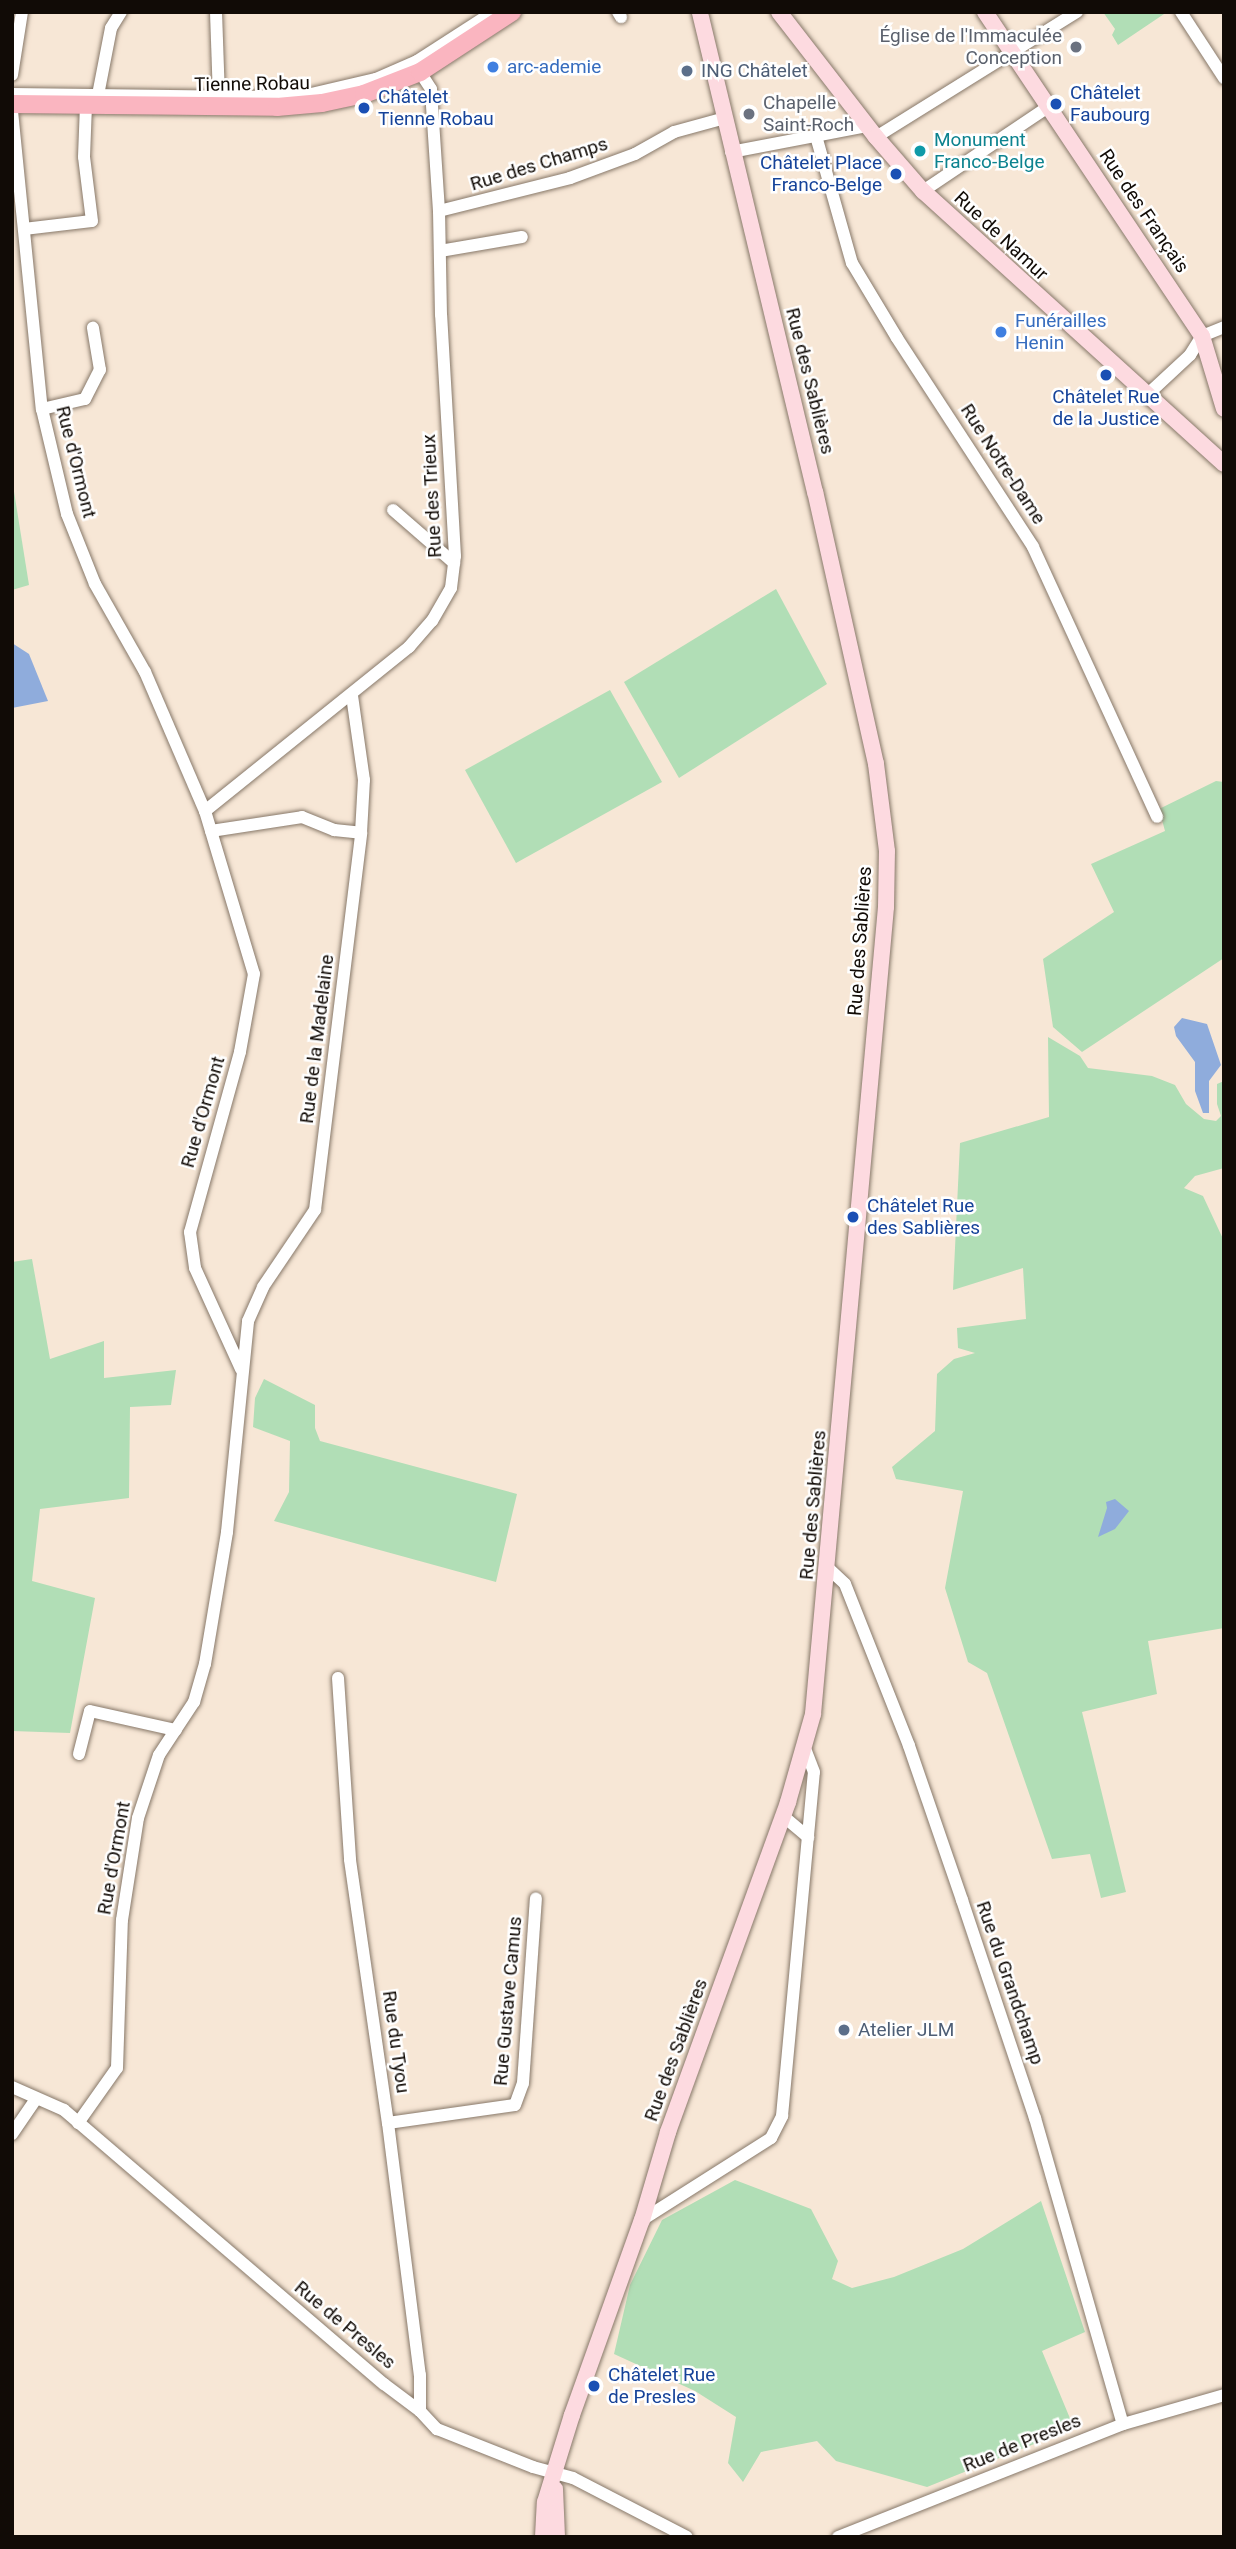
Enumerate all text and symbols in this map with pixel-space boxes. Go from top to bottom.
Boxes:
place label: Église de l'Immaculée Conception [879,25,1062,69]
marker: Église de l'Immaculée Conception [1068,39,1084,55]
place label: arc-ademie [507,56,601,78]
marker: arc-ademie [485,59,501,75]
place label: ING Châtelet [701,60,808,82]
marker: ING Châtelet [679,63,695,79]
street label: Tienne Robau [194,72,310,96]
place label: Châtelet Faubourg [1070,82,1150,126]
place label: Châtelet Tienne Robau [378,86,494,130]
place label: Chapelle Saint-Roch [763,92,854,136]
marker: Châtelet Faubourg [1048,96,1064,112]
marker: Châtelet Tienne Robau [356,100,372,116]
marker: Chapelle Saint-Roch [741,106,757,122]
place label: Monument Franco-Belge [934,129,1044,173]
street label: Rue des Champs [467,132,611,196]
marker: Monument Franco-Belge [912,143,928,159]
street label: Rue des Français [1094,145,1194,277]
place label: Châtelet Place Franco-Belge [760,152,882,196]
marker: Châtelet Place Franco-Belge [888,166,904,182]
street label: Rue de Namur [949,187,1053,285]
street label: Rue des Sablières [781,305,839,457]
place label: Funérailles Henin [1015,310,1106,354]
marker: Funérailles Henin [993,324,1009,340]
marker: Châtelet Rue de la Justice [1098,367,1114,383]
place label: Châtelet Rue de la Justice [1052,386,1160,430]
street label: Rue Notre-Dame [956,400,1050,528]
street label: Rue d'Ormont [51,404,101,520]
street label: Rue des Trieux [417,434,447,558]
street label: Rue des Sablières [843,865,877,1017]
street label: Rue de la Madelaine [295,953,339,1125]
street label: Rue d'Ormont [176,1054,230,1170]
place label: Châtelet Rue des Sablières [867,1195,980,1239]
marker: Châtelet Rue des Sablières [845,1209,861,1225]
street label: Rue des Sablières [795,1429,831,1581]
street label: Rue d'Ormont [93,1800,135,1916]
street label: Rue du Grandchamp [971,1898,1049,2068]
street label: Rue Gustave Camus [489,1915,527,2087]
street label: Rue des Sablières [640,1976,712,2124]
street label: Rue du Tyou [377,1989,415,2095]
place label: Atelier JLM [858,2019,954,2041]
marker: Atelier JLM [836,2022,852,2038]
street label: Rue de Presles [290,2276,400,2374]
place label: Châtelet Rue de Presles [608,2364,715,2408]
marker: Châtelet Rue de Presles [586,2378,602,2394]
street label: Rue de Presles [960,2409,1084,2477]

